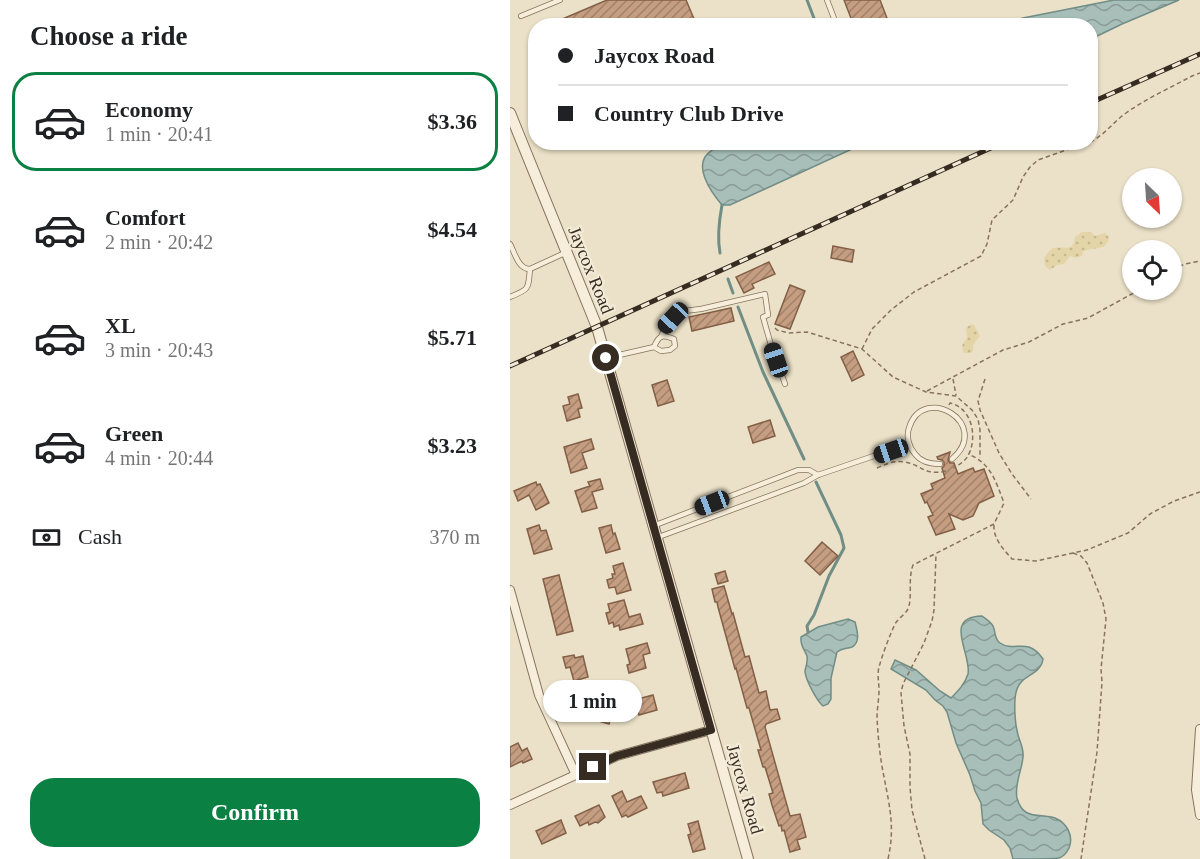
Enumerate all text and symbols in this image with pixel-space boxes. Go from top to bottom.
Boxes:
text: Choose a ride [30,21,188,51]
text: Jaycox Road [594,43,714,68]
icon: car [33,95,87,149]
text: Economy [105,97,193,122]
text: Country Club Drive [594,101,783,126]
text: $3.36 [428,109,477,134]
text: 1 min · 20:41 [105,123,213,145]
north arrow [1122,168,1182,228]
map controls [1122,168,1182,300]
icon: car [33,203,87,257]
text: Comfort [105,205,186,230]
text: $4.54 [428,217,477,242]
street label: Jaycox Road [564,223,618,317]
text: 2 min · 20:42 [105,231,213,253]
button: locate [1122,240,1182,300]
car [654,299,692,337]
icon: car [33,311,87,365]
text: XL [105,313,136,338]
text: $5.71 [428,325,477,350]
text: 3 min · 20:43 [105,339,213,361]
car [762,340,790,380]
route start [592,344,619,371]
icon: car [33,419,87,473]
text: Green [105,421,163,446]
text: $3.23 [428,433,477,458]
car [871,437,911,465]
text: 4 min · 20:44 [105,447,213,469]
car [692,488,732,518]
icon: cash [30,521,63,554]
text: Cash [78,524,122,549]
text: 370 m [429,526,480,548]
callout: 1 min [544,680,642,722]
text: 1 min [568,690,617,712]
street label: Jaycox Road [723,742,767,836]
route end [579,753,606,780]
button: Confirm [30,778,480,847]

